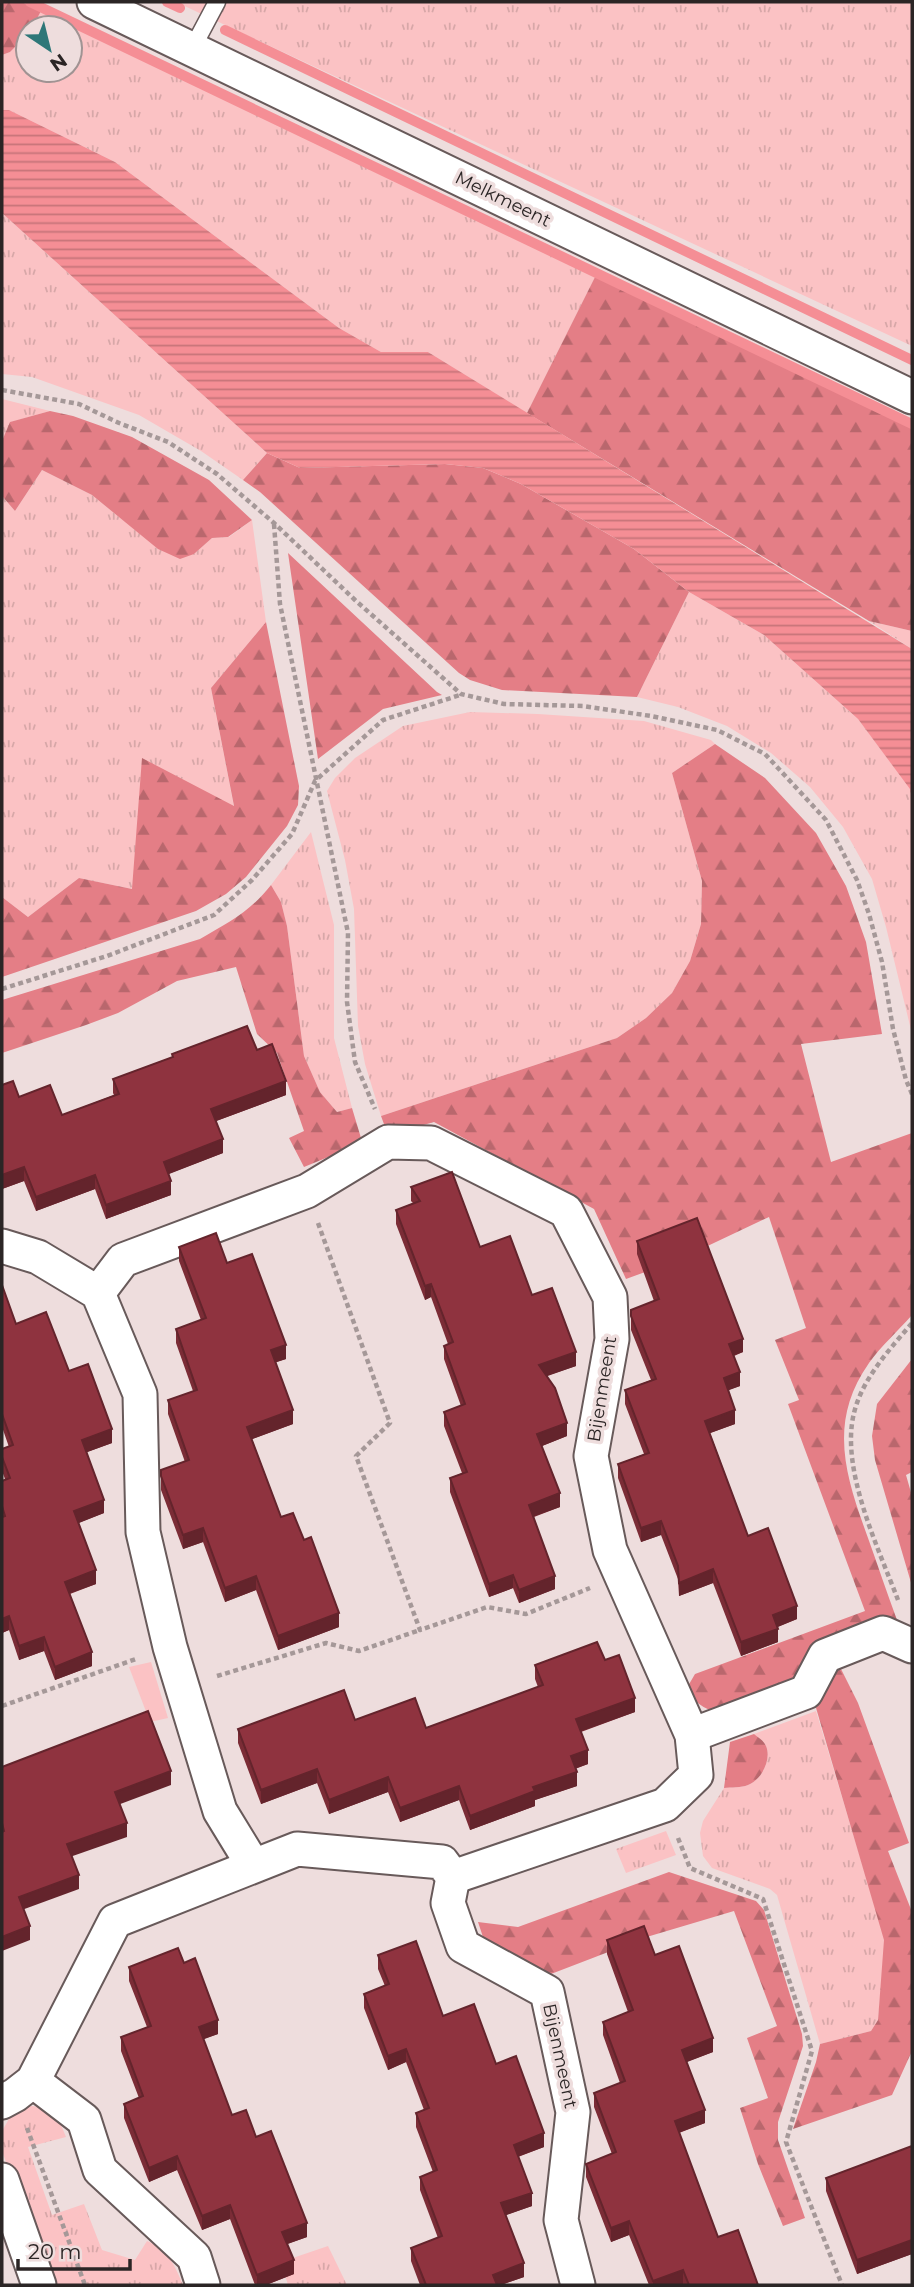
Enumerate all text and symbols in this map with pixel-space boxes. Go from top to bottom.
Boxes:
north arrow [14,14,84,84]
text: N [46,49,71,76]
street label: Melkmeent [452,166,554,232]
street label: Bijenmeent [583,1335,621,1443]
street label: Bijenmeent [538,2002,582,2110]
scale bar [18,2228,130,2272]
text: 20 m [28,2239,82,2264]

